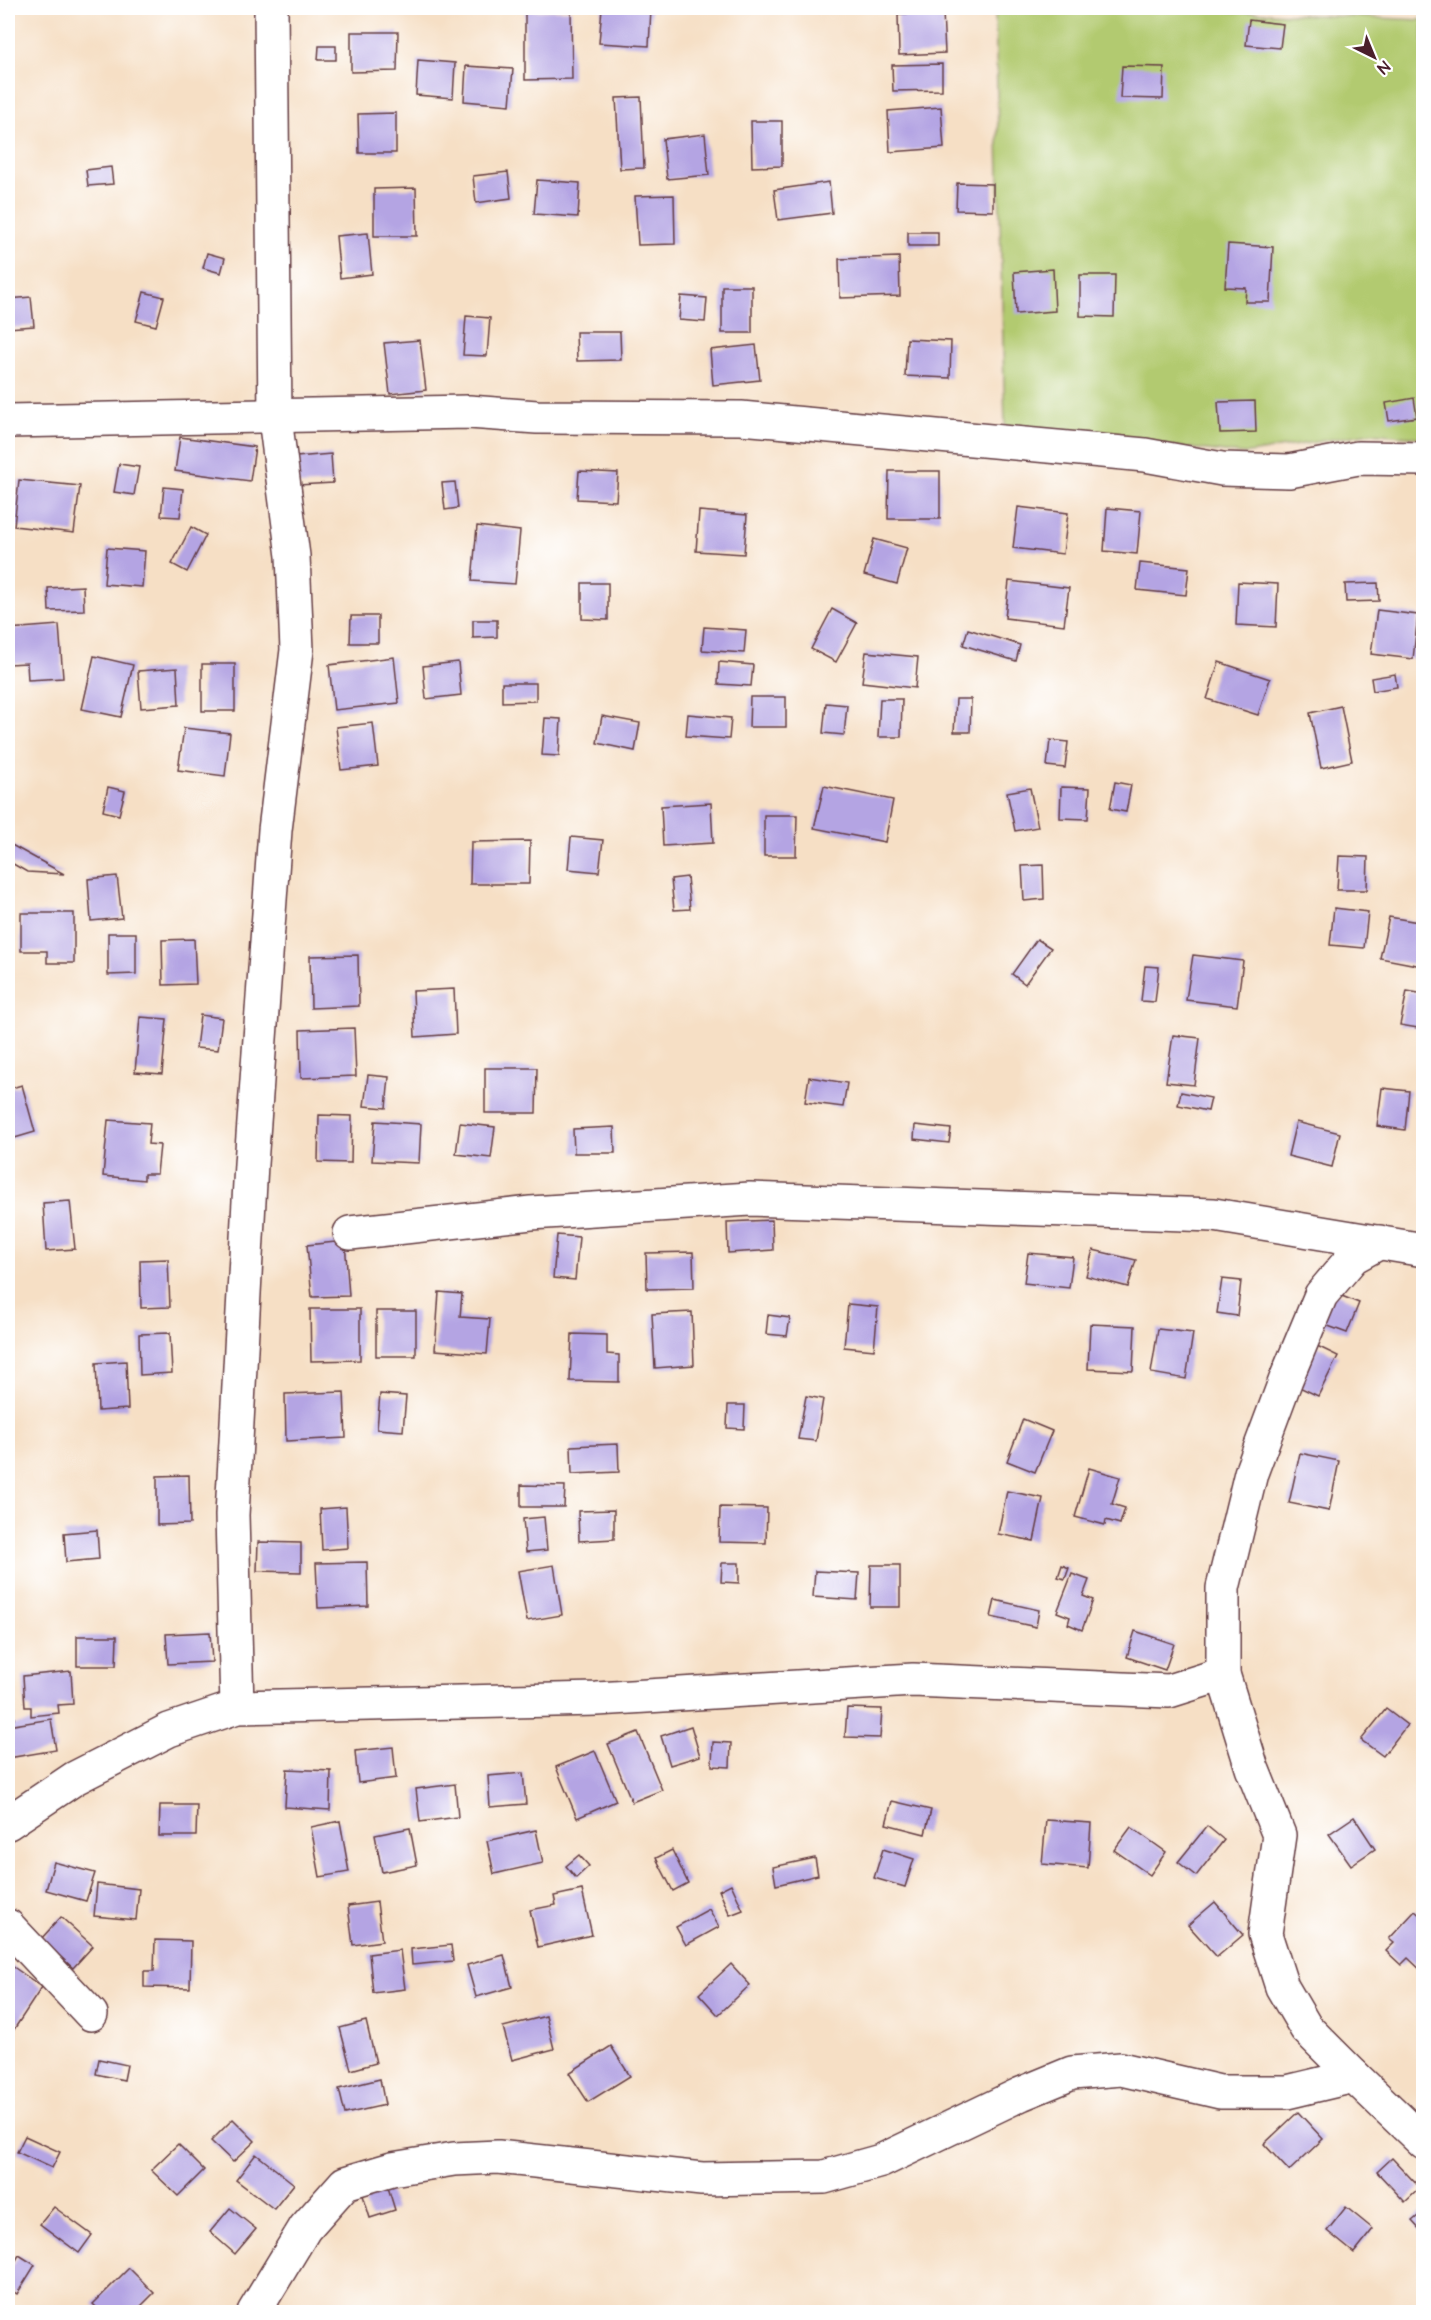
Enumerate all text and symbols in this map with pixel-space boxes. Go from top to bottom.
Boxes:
north arrow [1344,27,1404,87]
text: N [1372,56,1395,79]

